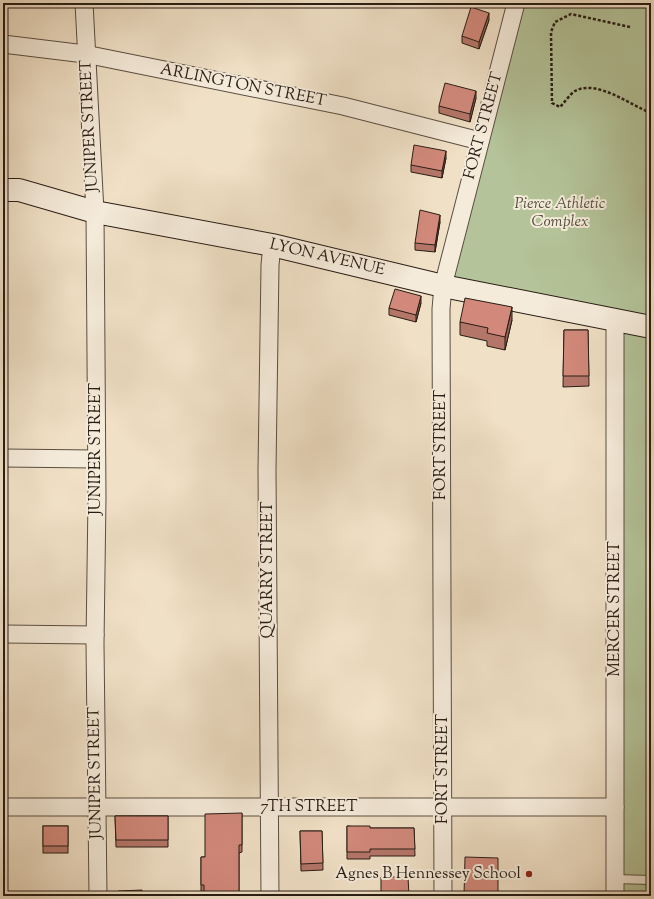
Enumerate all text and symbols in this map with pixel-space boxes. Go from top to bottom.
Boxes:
street label: JUNIPER STREET [75,59,105,194]
street label: ARLINGTON STREET [158,59,328,113]
street label: FORT STREET [459,70,509,182]
park label: Pierce Athletic Complex [515,193,606,234]
street label: LYON AVENUE [267,234,387,282]
street label: JUNIPER STREET [85,383,108,516]
street label: FORT STREET [430,390,453,500]
street label: QUARRY STREET [257,501,280,639]
street label: MERCER STREET [604,541,627,677]
street label: JUNIPER STREET [83,707,109,840]
street label: FORT STREET [432,714,455,824]
street label: 7TH STREET [261,796,357,819]
place label: Agnes B Hennessey School [335,863,522,886]
marker: Agnes B Hennessey School [524,869,534,879]

